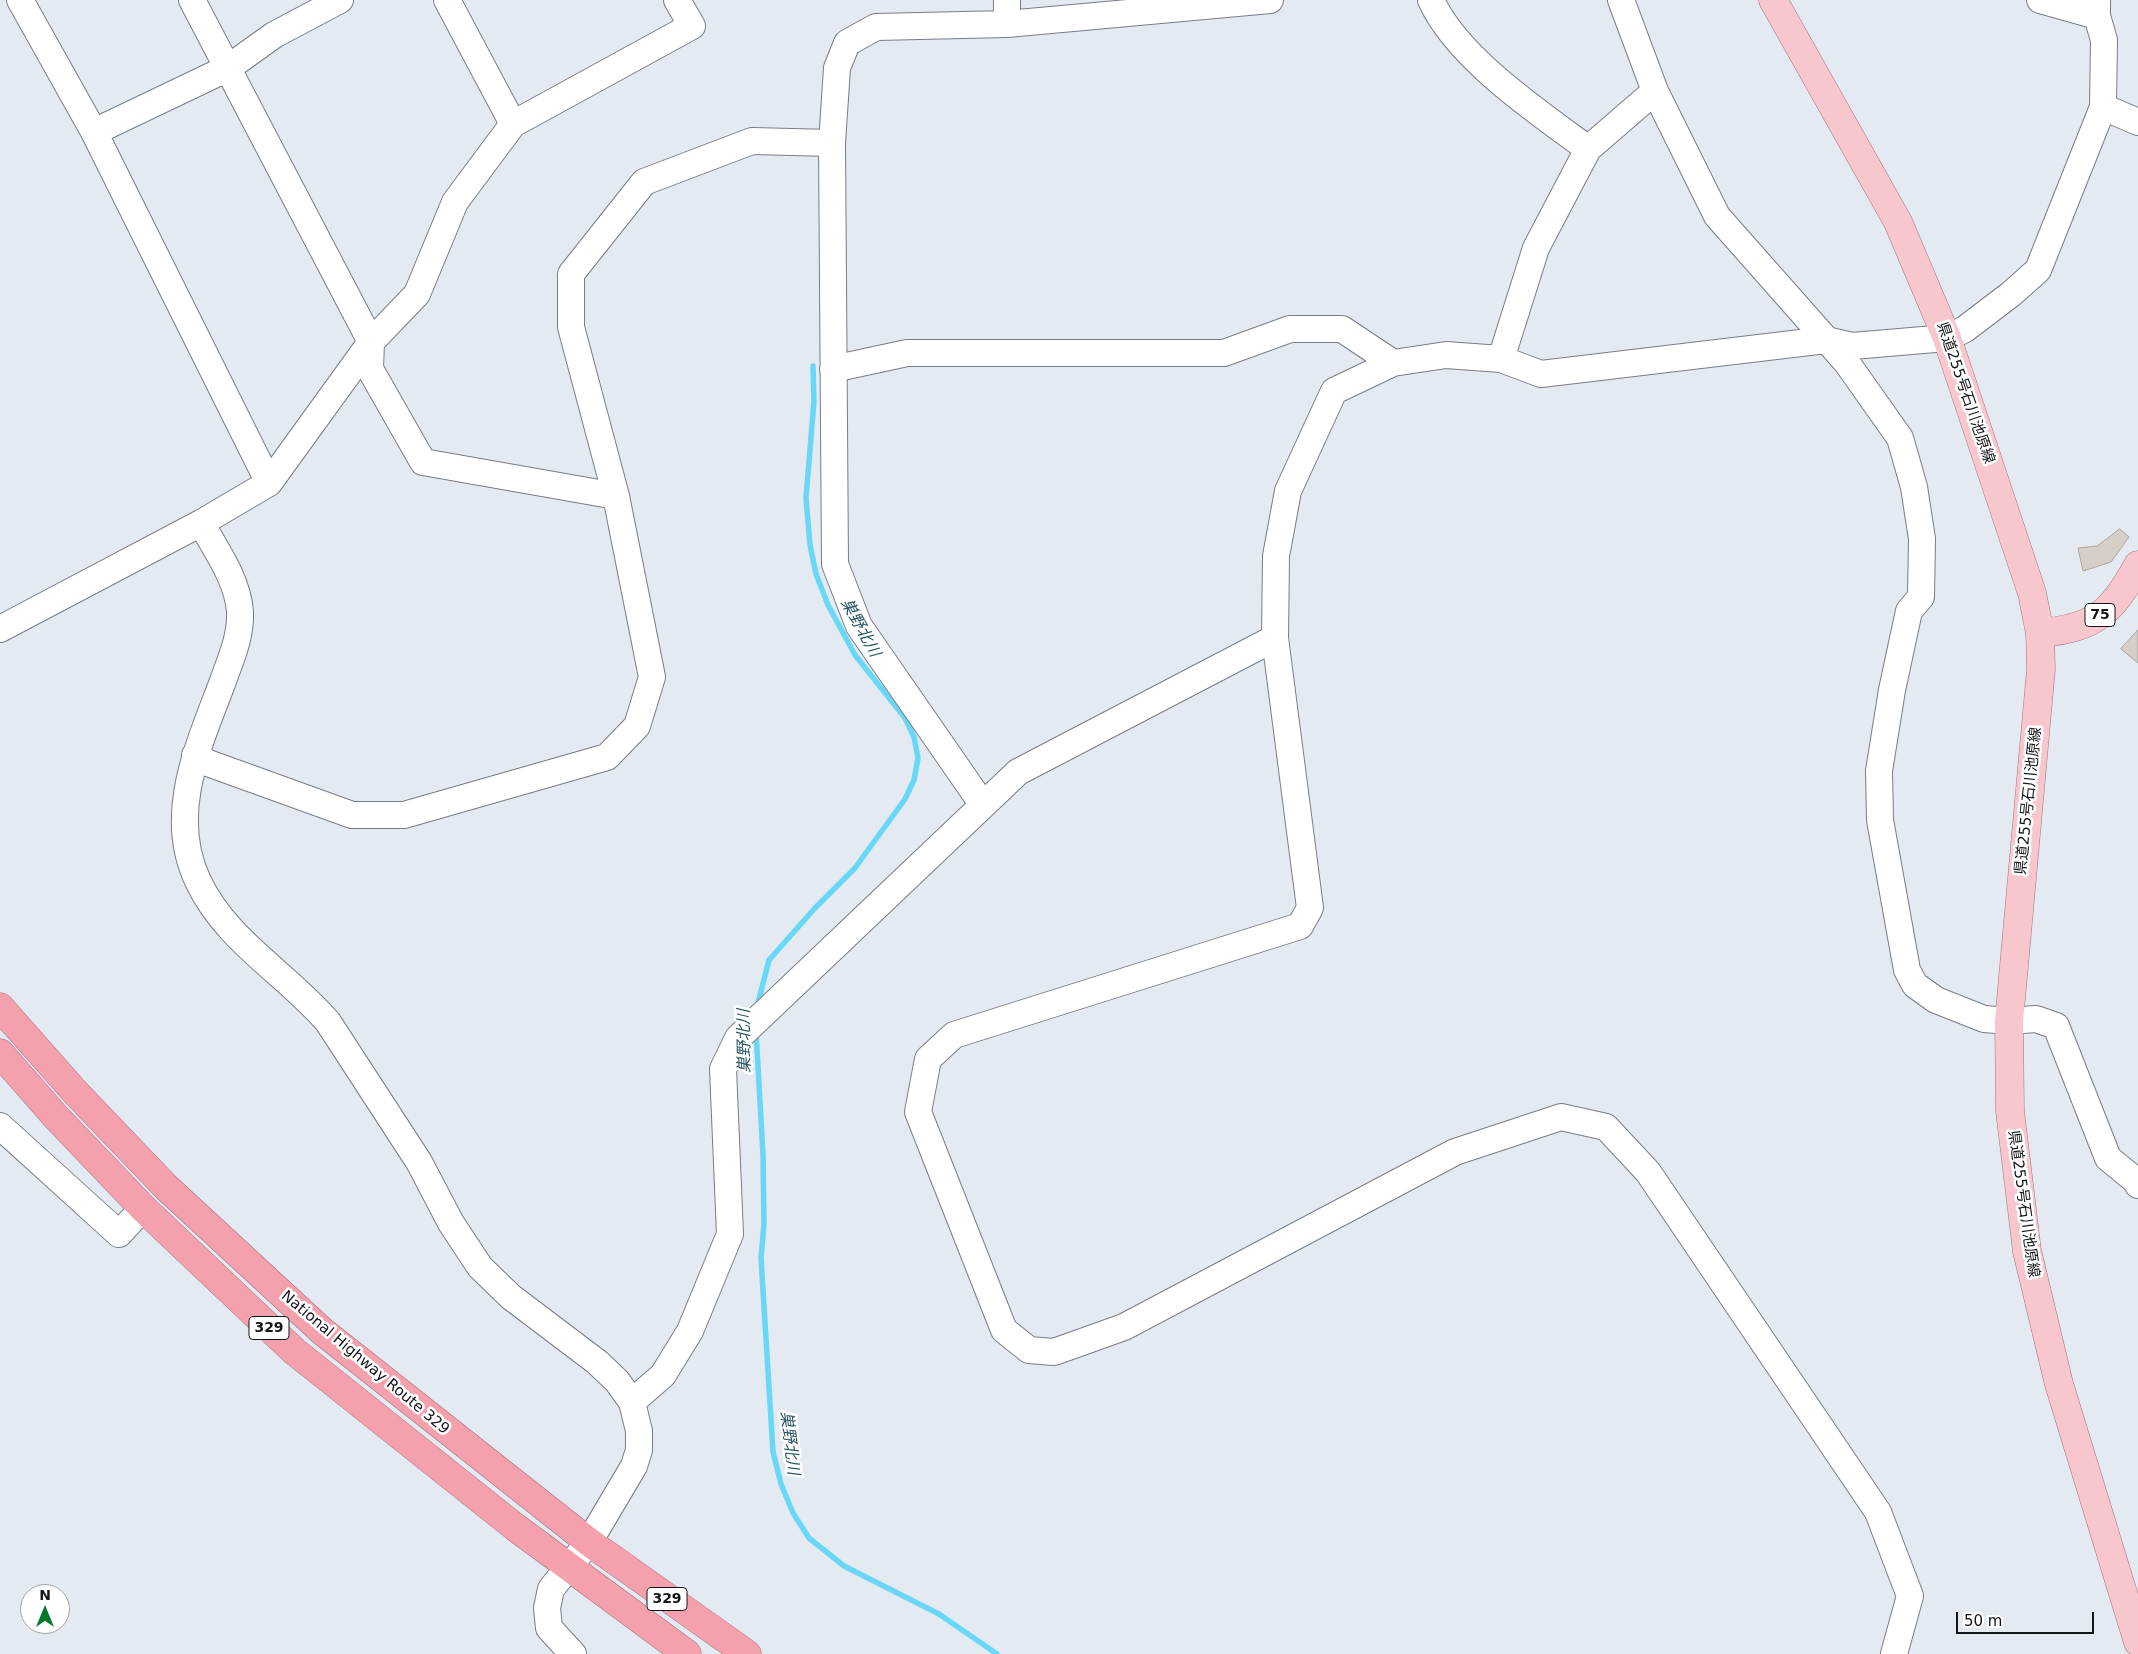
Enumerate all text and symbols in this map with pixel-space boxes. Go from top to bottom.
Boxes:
street label: 県道255号石川池原線 [1932,320,1998,466]
water label: 巣野北川 [836,595,884,661]
road number: 75 [2085,604,2115,626]
street label: 県道255号石川池原線 [2012,726,2046,876]
water label: 巣野北川 [735,1009,755,1073]
street label: 県道255号石川池原線 [2004,1129,2042,1279]
street label: National Highway Route 329 [277,1287,453,1439]
road number: 329 [249,1316,289,1340]
water label: 巣野北川 [776,1410,802,1476]
north arrow [20,1584,70,1634]
text: N [39,1587,51,1603]
road number: 329 [647,1588,687,1610]
scale bar [1958,1602,2096,1634]
text: 50 m [1964,1612,2002,1630]

